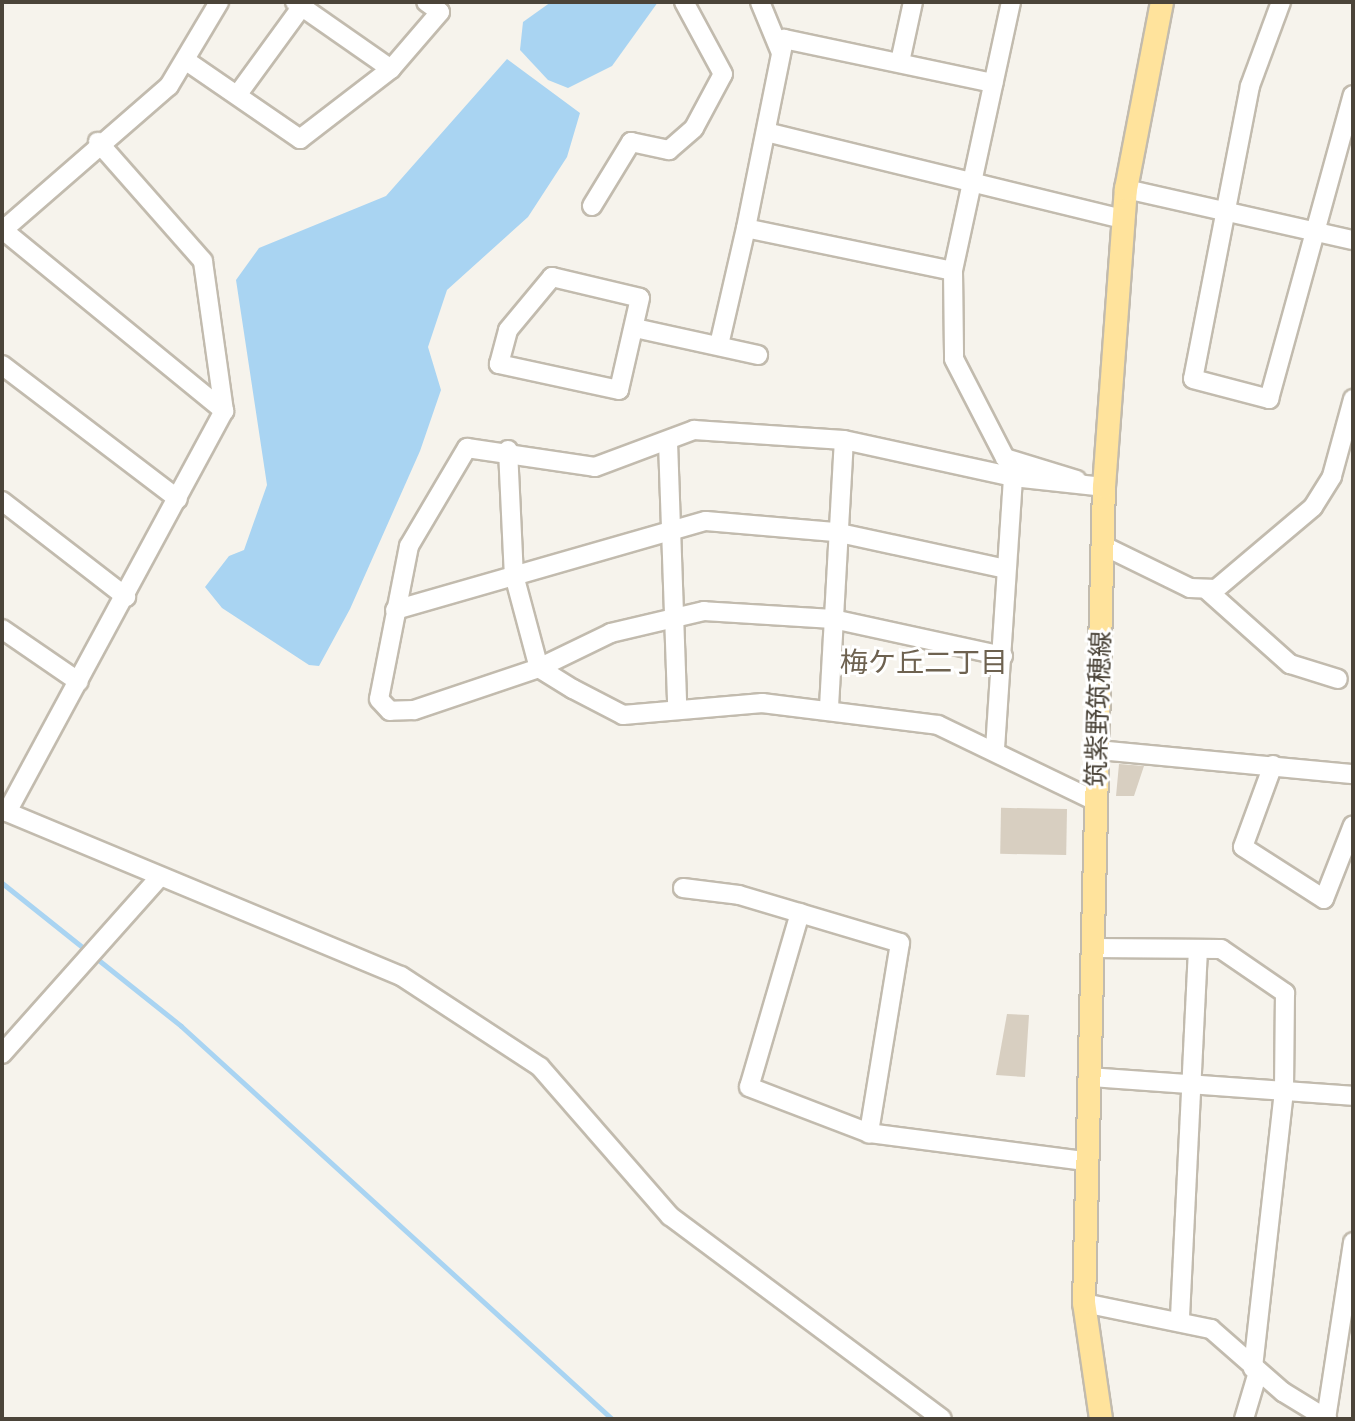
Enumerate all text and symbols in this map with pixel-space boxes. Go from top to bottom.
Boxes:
street label: 筑紫野筑穂線 [1081,631,1117,787]
district label: 梅ケ丘二丁目 [840,646,1008,680]

